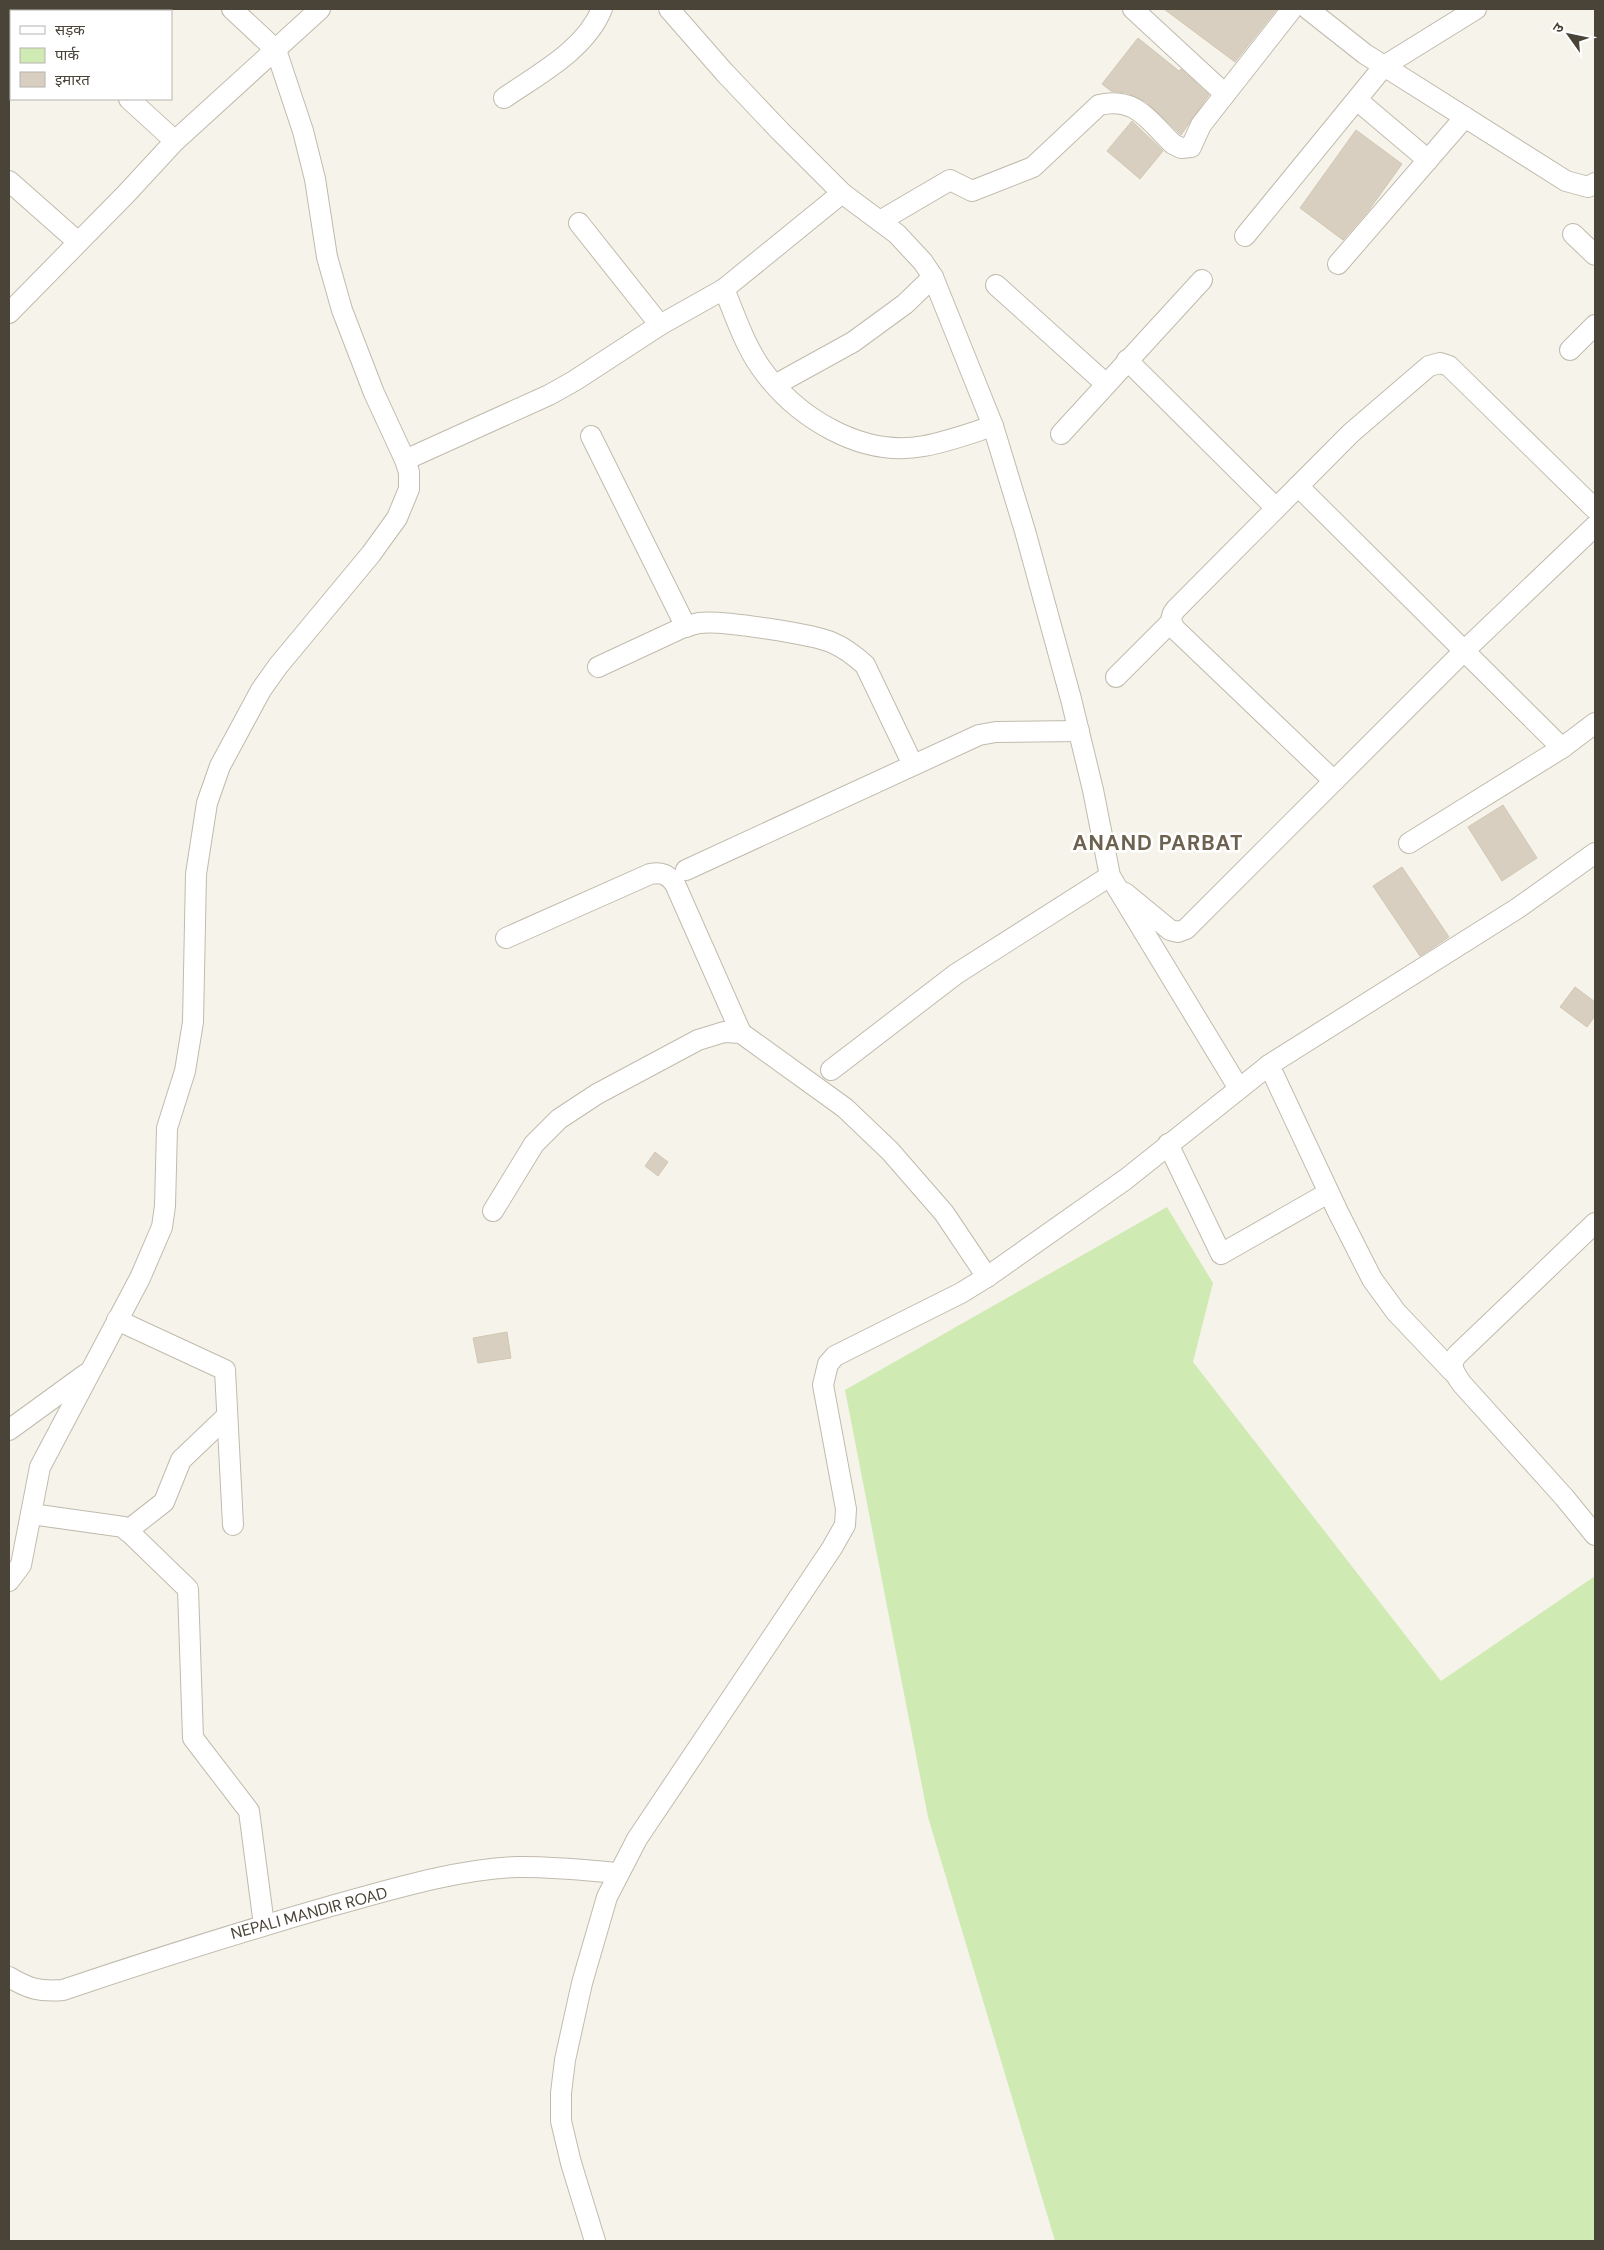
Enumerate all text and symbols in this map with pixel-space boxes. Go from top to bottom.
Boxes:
legend [10,10,172,100]
north arrow [1544,10,1594,60]
text: उ [1548,19,1568,36]
text: सड़क [55,20,85,40]
text: पार्क [55,45,79,65]
text: इमारत [55,70,90,90]
district label: ANAND PARBAT [1073,829,1243,857]
street label: NEPALI MANDIR ROAD [228,1882,390,1944]

